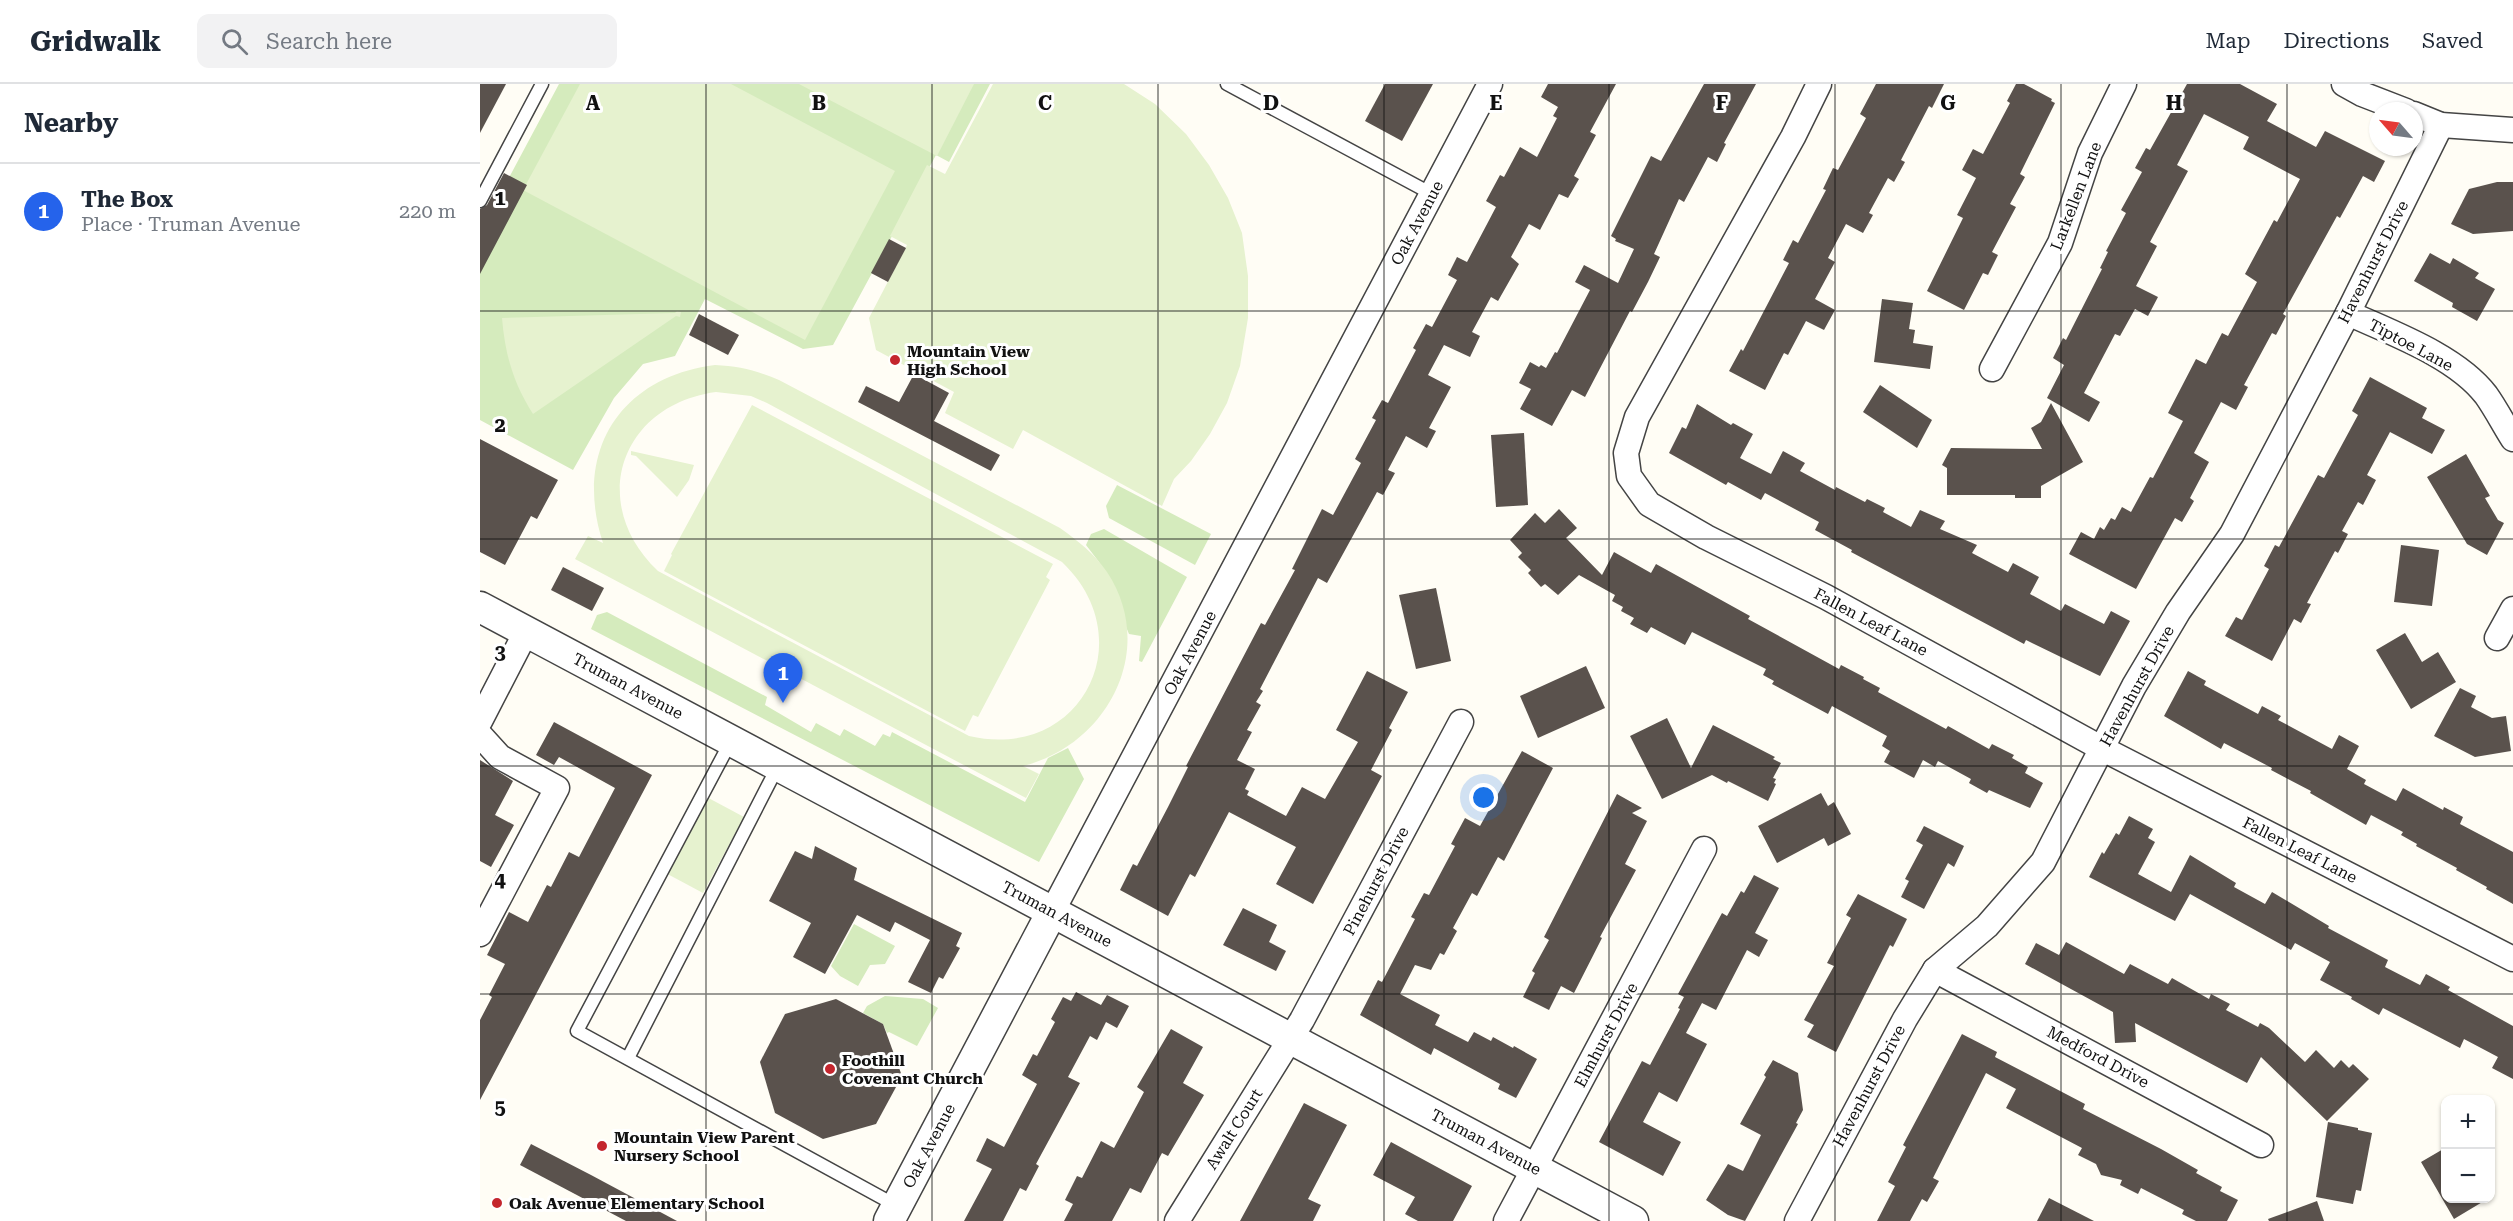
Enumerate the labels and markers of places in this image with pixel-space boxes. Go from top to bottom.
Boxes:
place label: Mountain View High School [907,342,1030,379]
marker: Mountain View High School [888,353,902,367]
pin: 1 [764,654,802,703]
place label: Foothill Covenant Church [842,1051,983,1088]
marker: Foothill Covenant Church [823,1062,837,1076]
place label: Mountain View Parent Nursery School [614,1128,795,1165]
marker: Mountain View Parent Nursery School [595,1139,609,1153]
place label: Oak Avenue Elementary School [509,1194,765,1213]
marker: Oak Avenue Elementary School [490,1196,504,1210]

